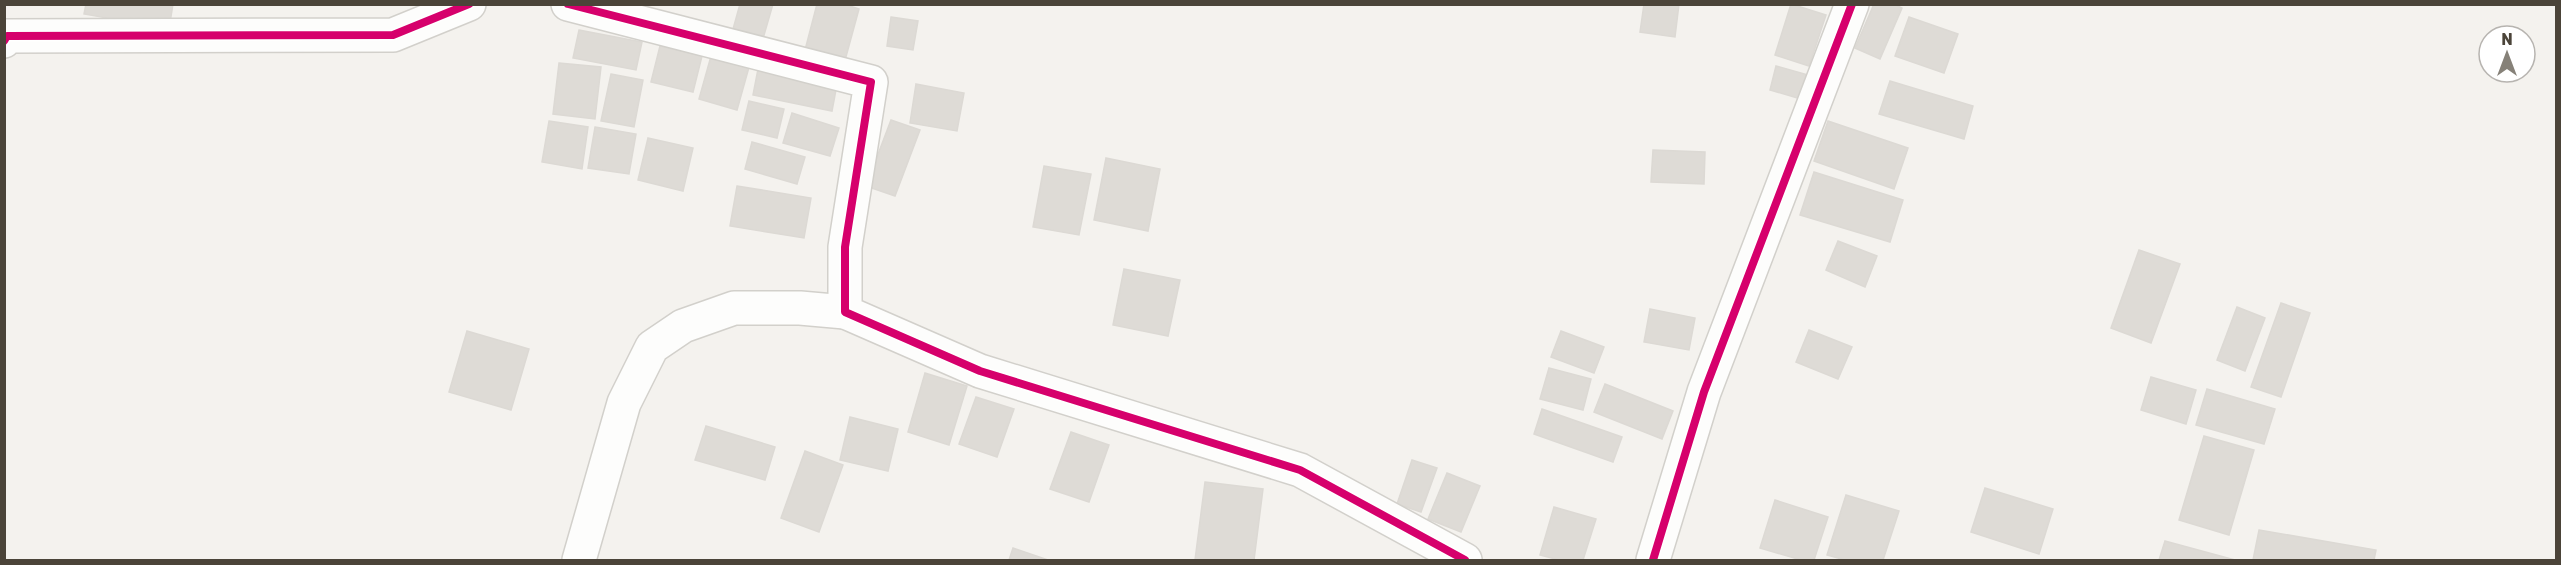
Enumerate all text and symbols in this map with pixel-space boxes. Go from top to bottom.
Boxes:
north arrow [2477,24,2537,84]
text: N [2501,30,2513,49]

